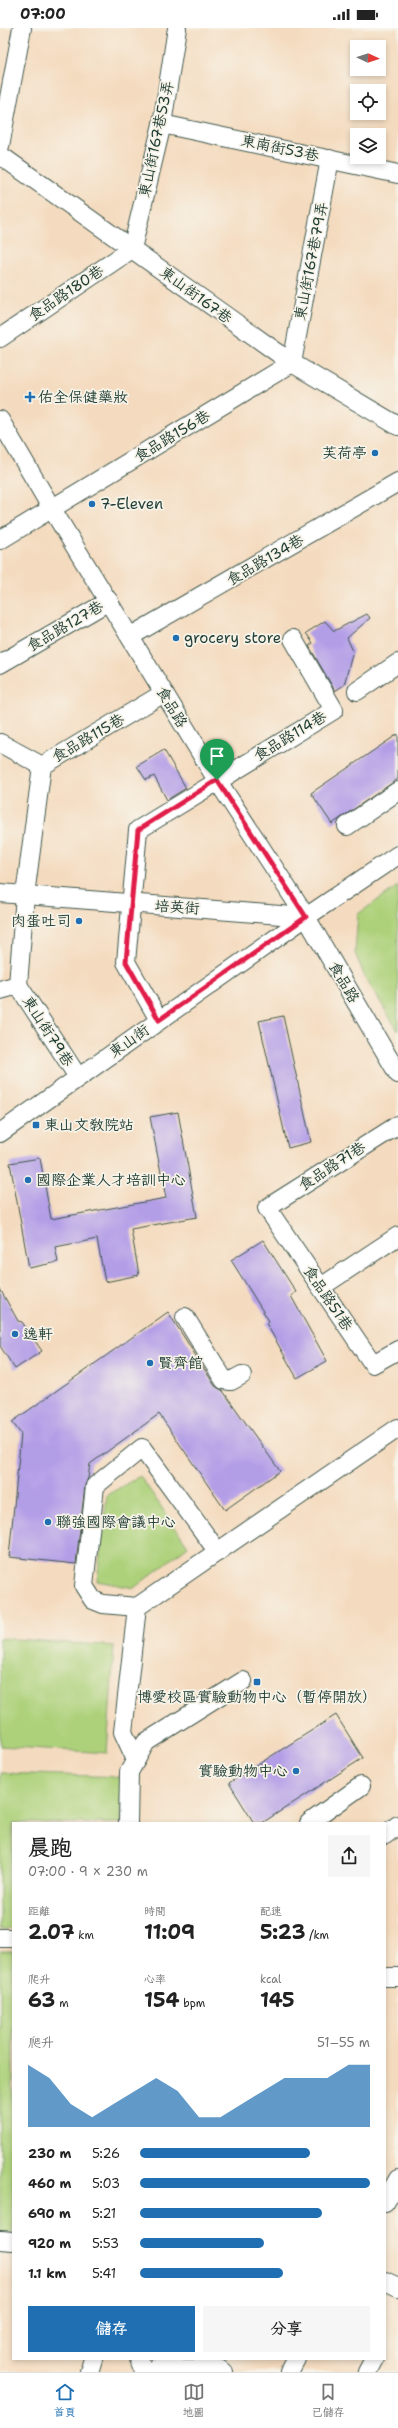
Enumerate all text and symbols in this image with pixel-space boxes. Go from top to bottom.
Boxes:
text: 07:00 [20,4,66,24]
north arrow [350,40,386,76]
map controls [350,40,386,164]
street label: 東山街167巷53弄 [134,79,178,199]
button: locate [350,84,386,120]
button: layers [350,128,386,164]
street label: 東南街53巷 [239,130,321,166]
street label: 東山街167巷79弄 [290,200,332,322]
street label: 食品路180巷 [24,260,108,326]
street label: 東山街167巷 [156,262,236,328]
place label: 佑全保健藥妝 [38,387,128,407]
marker: 佑全保健藥妝 [25,392,35,402]
street label: 食品路156巷 [130,405,214,467]
place label: 芙荷亭 [322,443,367,463]
marker: 芙荷亭 [370,448,380,458]
place label: 7-Eleven [100,494,163,514]
marker: 7-Eleven [87,499,97,509]
street label: 食品路134巷 [223,530,307,590]
street label: 食品路127巷 [23,596,107,656]
place label: grocery store [184,628,281,648]
marker: grocery store [171,633,181,643]
street label: 食品路 [152,683,192,731]
street label: 食品路114巷 [250,706,330,766]
street label: 食品路115巷 [48,709,128,767]
pin [200,739,234,780]
icon: arrive [206,745,228,767]
street label: 培英街 [154,895,200,919]
place label: 肉蛋吐司 [11,911,71,931]
marker: 肉蛋吐司 [74,916,84,926]
street label: 食品路 [324,958,364,1006]
street label: 東山街79巷 [18,992,78,1070]
street label: 東山街 [105,1020,153,1062]
place label: 東山文教院站 [44,1115,134,1135]
marker: 東山文教院站 [31,1120,41,1130]
street label: 食品路71巷 [295,1137,369,1195]
place label: 國際企業人才培訓中心 [36,1170,186,1190]
marker: 國際企業人才培訓中心 [23,1175,33,1185]
street label: 食品路51巷 [299,1261,357,1335]
place label: 逸軒 [23,1324,53,1344]
marker: 逸軒 [10,1329,20,1339]
place label: 賢齊館 [158,1353,203,1373]
marker: 賢齊館 [145,1358,155,1368]
place label: 聯強國際會議中心 [56,1512,176,1532]
marker: 聯強國際會議中心 [43,1517,53,1527]
marker: 博愛校區實驗動物中心（暫停開放） [252,1677,262,1687]
place label: 博愛校區實驗動物中心（暫停開放） [137,1687,377,1707]
place label: 實驗動物中心 [198,1761,288,1781]
marker: 實驗動物中心 [291,1766,301,1776]
text: 晨跑 [28,1833,72,1862]
button: share [328,1835,370,1877]
text: 07:00 · 9 × 230 m [28,1863,148,1880]
text: 距離 [28,1904,50,1919]
text: 時間 [144,1904,166,1919]
text: 配速 [260,1904,282,1919]
text: 2.07 [28,1919,75,1945]
text: 11:09 [144,1919,195,1945]
text: 5:23 [260,1919,306,1945]
text: km [75,1928,94,1943]
text: /km [306,1928,329,1943]
text: 爬升 [28,1972,50,1987]
text: 心率 [144,1972,166,1987]
text: kcal [260,1972,281,1987]
text: 63 [28,1987,55,2013]
text: 154 [144,1987,179,2013]
text: 145 [260,1987,295,2013]
text: m [55,1996,69,2011]
text: bpm [179,1996,205,2011]
text: 爬升 [28,2034,54,2051]
text: 51–55 m [317,2034,370,2051]
text: 230 m [28,2145,71,2162]
text: 5:26 [92,2145,120,2162]
text: 460 m [28,2175,71,2192]
text: 5:03 [92,2175,120,2192]
text: 690 m [28,2205,71,2222]
text: 5:21 [92,2205,116,2222]
text: 920 m [28,2235,71,2252]
text: 5:53 [92,2235,119,2252]
text: 1.1 km [28,2265,66,2282]
text: 5:41 [92,2265,116,2282]
button: 儲存 [28,2306,195,2352]
button: 分享 [203,2306,370,2352]
tab: 首頁 [54,2381,76,2420]
tab: 地圖 [183,2381,205,2420]
tab: 已儲存 [312,2381,345,2420]

